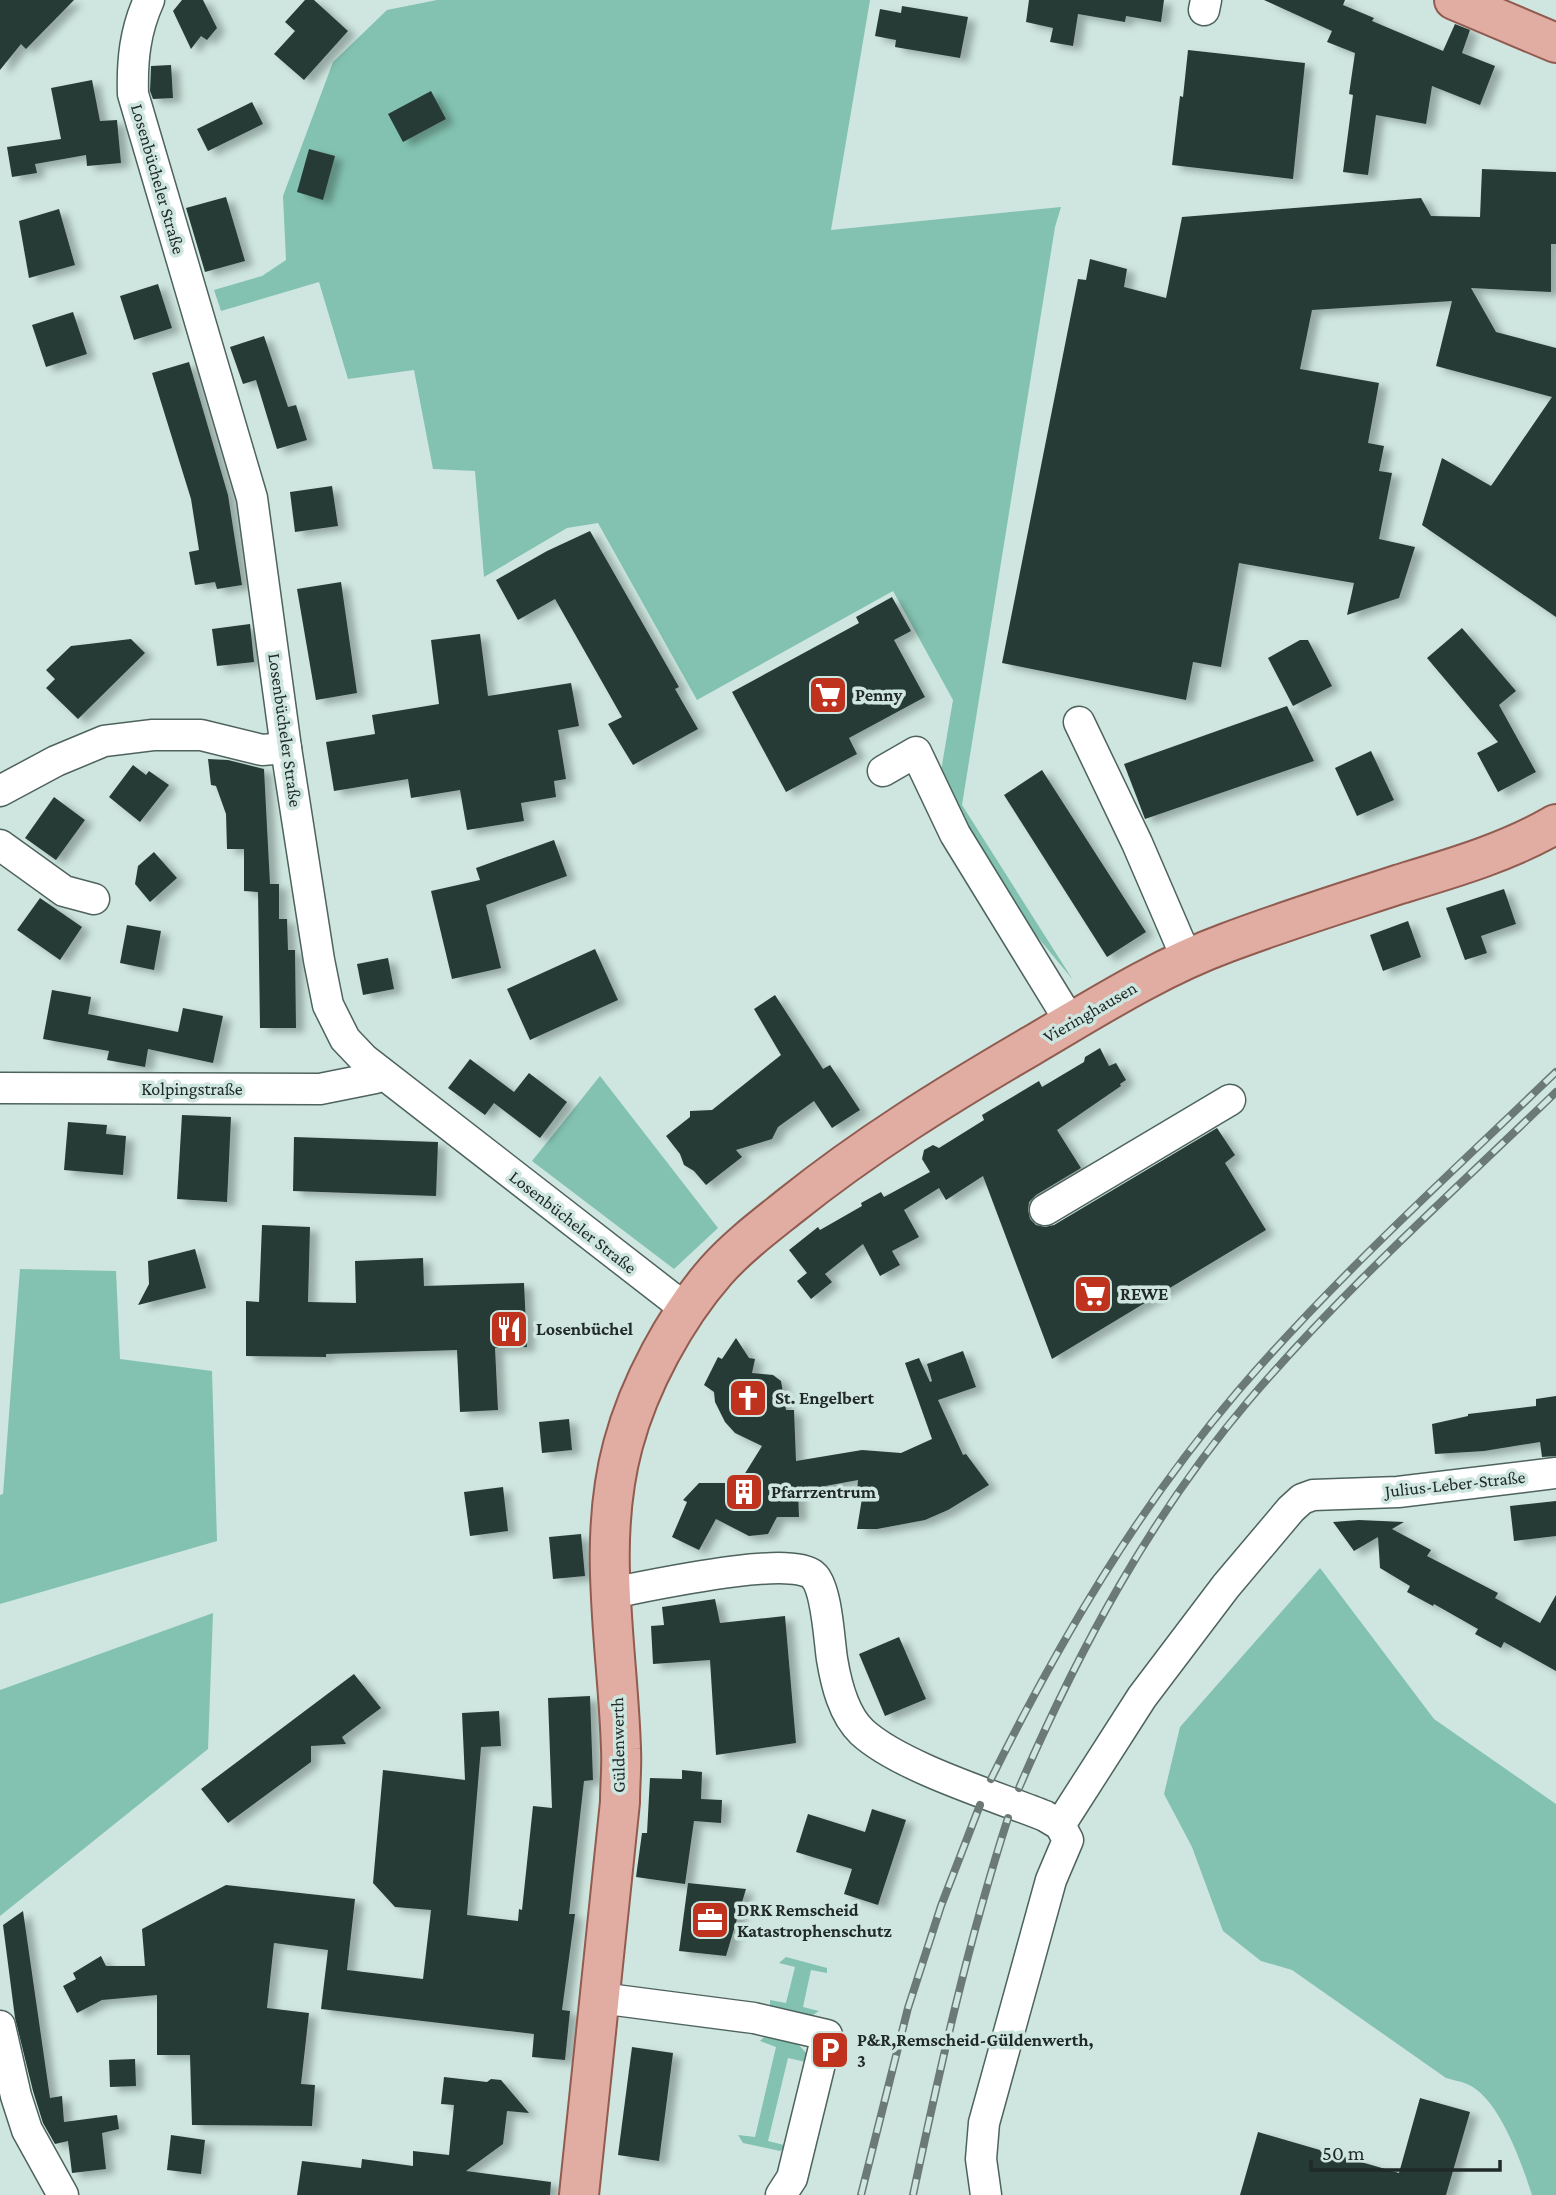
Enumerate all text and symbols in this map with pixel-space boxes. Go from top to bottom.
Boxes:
street label: Losenbücheler Straße [127,102,189,257]
street label: Losenbücheler Straße [264,652,306,808]
supermarket icon: Penny [807,674,849,716]
place label: Penny [855,685,903,705]
street label: Vieringhausen [1040,977,1140,1047]
street label: Kolpingstraße [141,1079,243,1099]
street label: Losenbücheler Straße [506,1166,640,1278]
supermarket icon: REWE [1072,1273,1114,1315]
place label: REWE [1120,1284,1168,1304]
restaurant icon: Losenbüchel [488,1308,530,1350]
place label: Losenbüchel [536,1319,633,1339]
church icon: St. Engelbert [727,1377,769,1419]
place label: St. Engelbert [775,1388,874,1408]
street label: Julius-Leber-Straße [1382,1467,1526,1502]
building icon: Pfarrzentrum [723,1471,765,1513]
place label: Pfarrzentrum [771,1482,877,1502]
street label: Güldenwerth [607,1697,629,1793]
office icon: DRK Remscheid Katastrophenschutz [689,1899,731,1941]
place label: DRK Remscheid Katastrophenschutz [737,1900,892,1941]
parking icon: P&R,Remscheid-Güldenwerth, 3 [809,2029,851,2071]
place label: P&R,Remscheid-Güldenwerth, 3 [857,2030,1094,2071]
scale bar [1311,2128,1500,2172]
text: 50 m [1322,2141,1365,2165]

